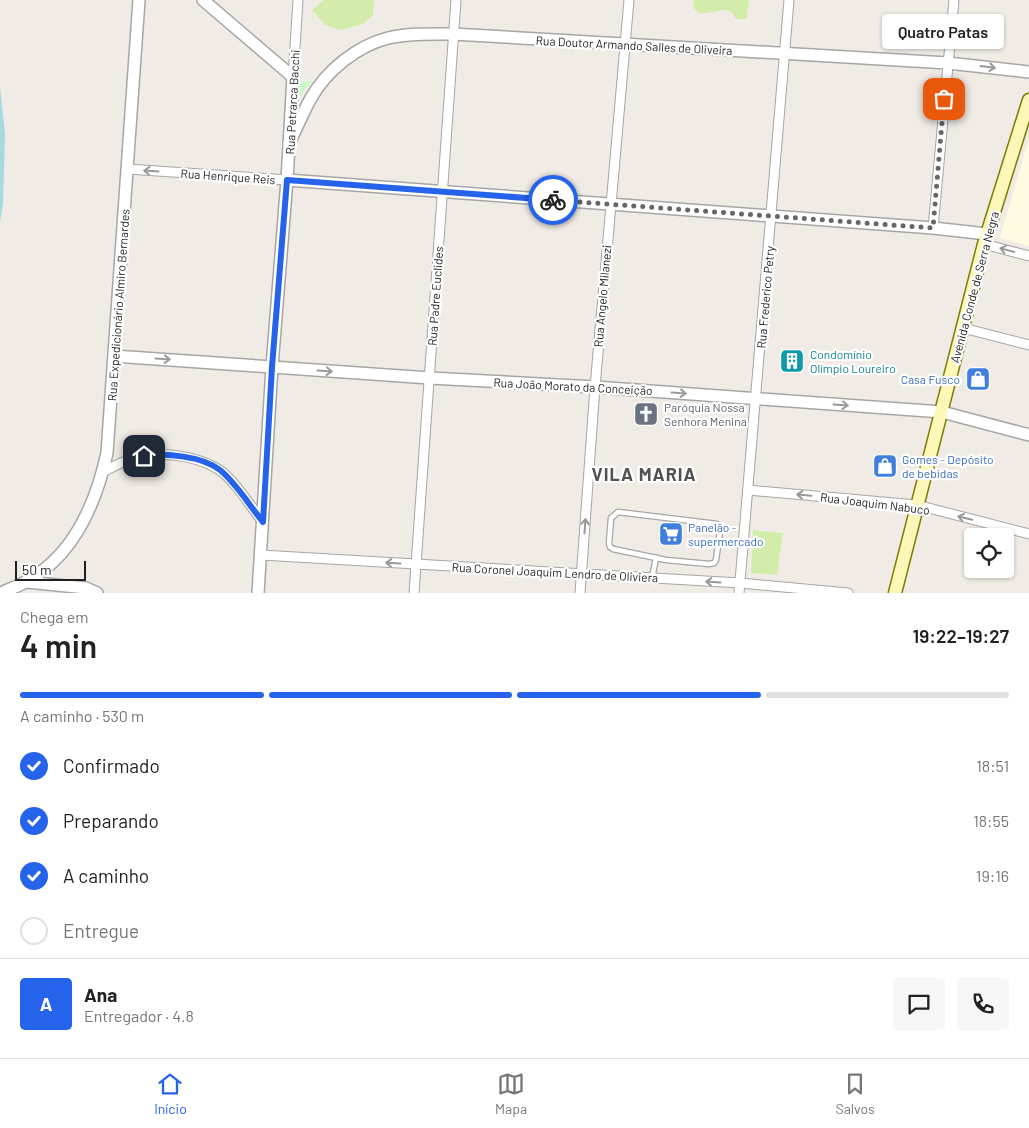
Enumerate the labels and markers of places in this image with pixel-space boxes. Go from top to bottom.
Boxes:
callout: Quatro Patas [883,14,1005,49]
pin [923,78,965,120]
place label: Condomínio Olímpio Loureiro [810,347,896,375]
building icon: Condomínio Olímpio Loureiro [779,348,805,374]
shop icon: Casa Fusco [965,366,991,392]
place label: Casa Fusco [901,372,960,386]
place label: Paróquia Nossa Senhora Menina [664,400,747,428]
church icon: Paróquia Nossa Senhora Menina [633,401,659,427]
pin [123,435,165,477]
place label: Gomes - Depósito de bebidas [902,452,994,480]
shop icon: Gomes - Depósito de bebidas [872,453,898,479]
place label: Panelão - supermercado [688,520,764,548]
supermarket icon: Panelão - supermercado [658,521,684,547]

